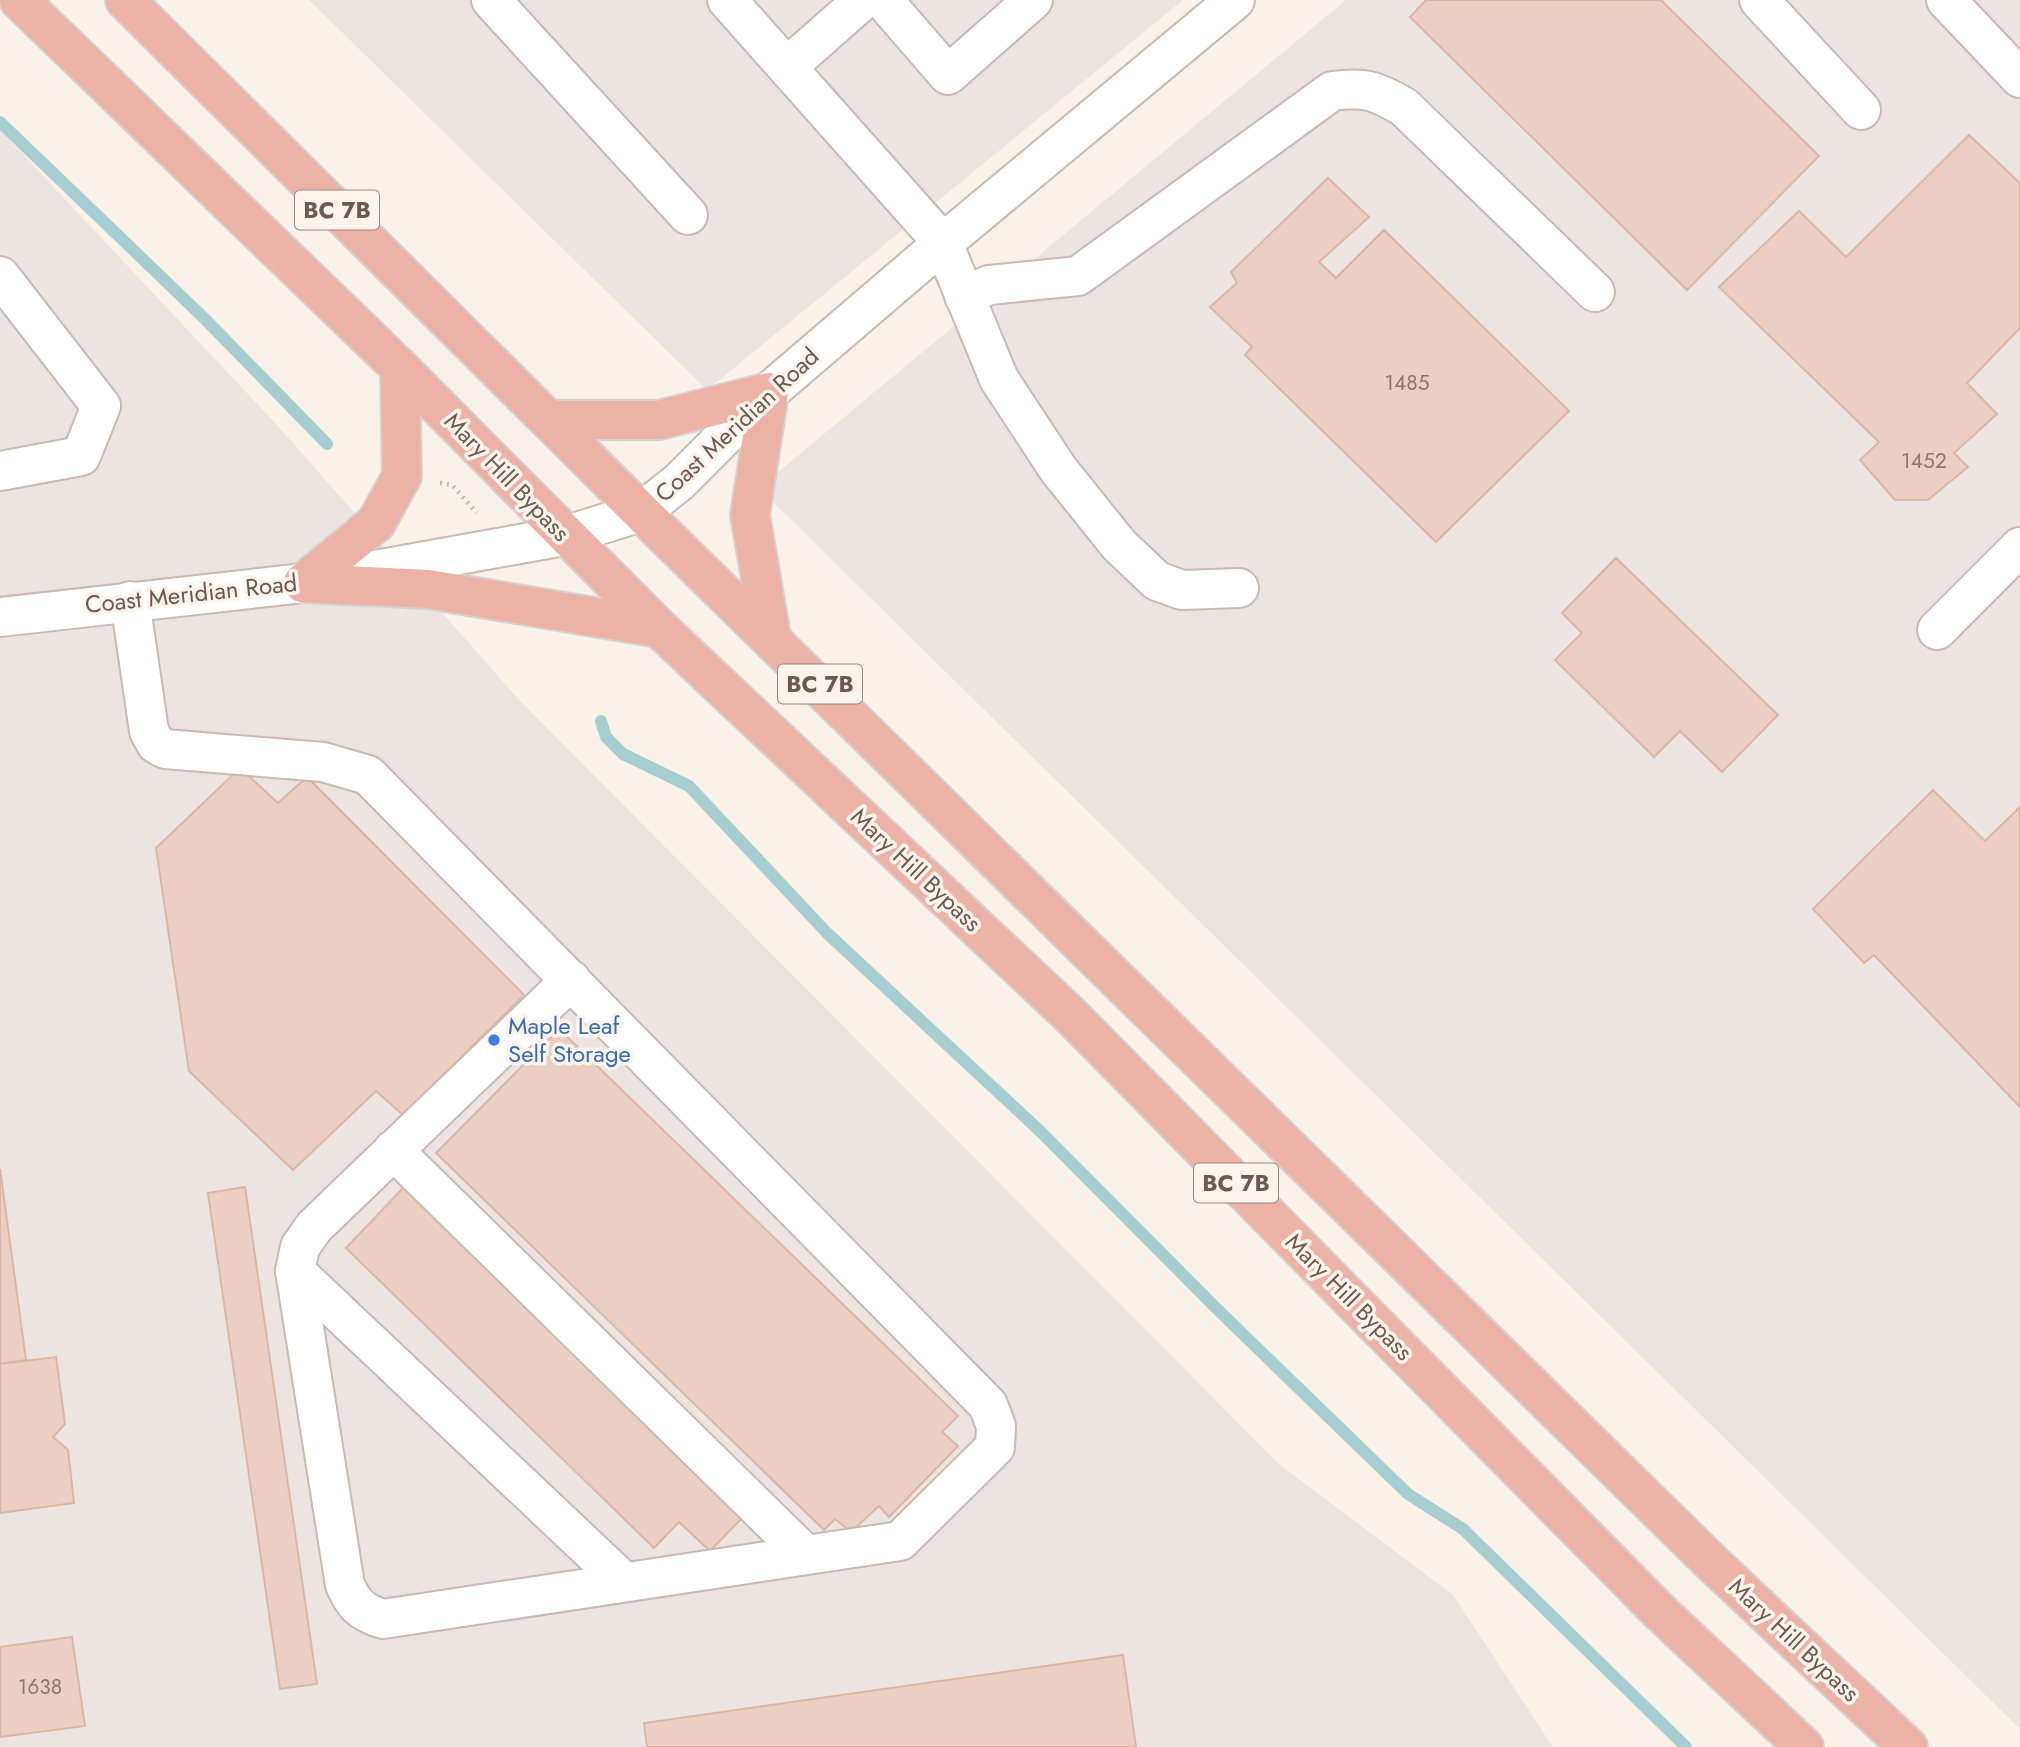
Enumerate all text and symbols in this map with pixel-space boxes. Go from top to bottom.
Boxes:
road number: BC 7B [295,190,379,230]
street label: Coast Meridian Road [647,339,826,510]
house number: 1485 [1384,368,1430,398]
street label: Mary Hill Bypass [436,404,578,549]
house number: 1452 [1901,446,1947,476]
street label: Coast Meridian Road [83,565,299,622]
road number: BC 7B [778,664,862,704]
street label: Mary Hill Bypass [843,800,990,940]
place label: Maple Leaf Self Storage [508,1008,631,1071]
marker: Maple Leaf Self Storage [486,1032,502,1048]
road number: BC 7B [1194,1164,1278,1202]
street label: Mary Hill Bypass [1278,1225,1421,1368]
street label: Mary Hill Bypass [1721,1570,1868,1710]
house number: 1638 [18,1672,62,1702]

